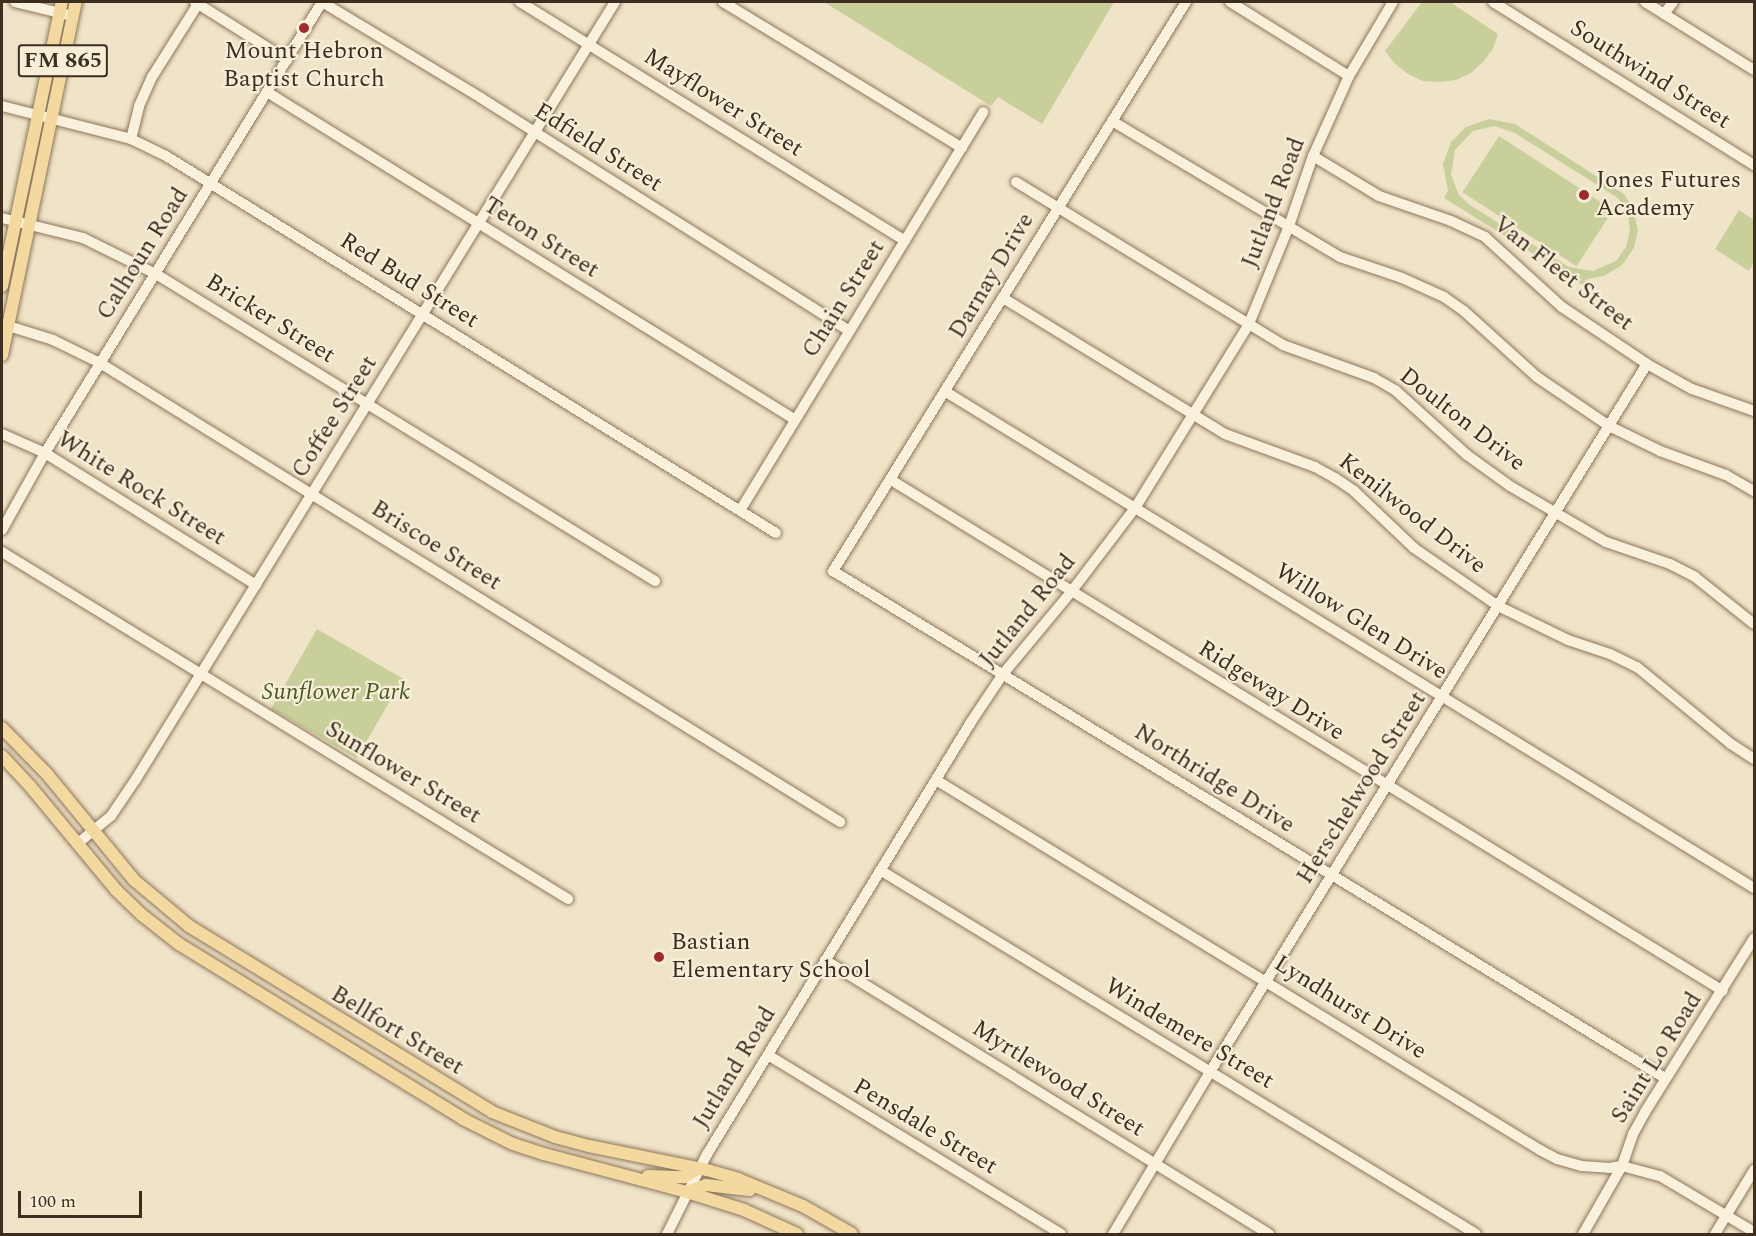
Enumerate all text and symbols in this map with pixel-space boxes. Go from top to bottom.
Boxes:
street label: Southwind Street [1564,14,1736,136]
marker: Mount Hebron Baptist Church [297,21,311,35]
place label: Mount Hebron Baptist Church [223,38,385,94]
road number: FM 865 [16,42,110,80]
street label: Mayflower Street [638,42,808,164]
street label: Edfield Street [529,97,667,199]
street label: Jutland Road [1236,134,1312,272]
place label: Jones Futures Academy [1596,167,1741,223]
street label: Calhoun Road [91,183,195,325]
marker: Jones Futures Academy [1577,188,1591,202]
street label: Teton Street [478,191,604,285]
street label: Darnay Drive [943,208,1041,344]
street label: Van Fleet Street [1487,210,1639,338]
street label: Red Bud Street [334,227,484,335]
street label: Chain Street [796,235,892,363]
street label: Bricker Street [200,268,340,370]
street label: Coffee Street [286,350,384,484]
street label: Doulton Drive [1393,362,1531,478]
street label: White Rock Street [51,425,231,553]
street label: Kenilwood Drive [1333,447,1491,581]
street label: Briscoe Street [365,494,507,598]
street label: Jutland Road [974,549,1082,673]
street label: Willow Glen Drive [1269,557,1453,687]
street label: Ridgeway Drive [1192,634,1350,748]
park label: Sunflower Park [262,679,410,707]
street label: Herschelwood Street [1291,686,1433,890]
street label: Sunflower Street [320,715,486,831]
street label: Northridge Drive [1128,718,1300,840]
place label: Bastian Elementary School [671,929,871,985]
marker: Bastian Elementary School [652,950,666,964]
street label: Lyndhurst Drive [1269,950,1431,1066]
street label: Windemere Street [1099,972,1279,1096]
street label: Bellfort Street [325,980,469,1082]
street label: Saint Lo Road [1605,987,1709,1129]
street label: Jutland Road [687,1002,783,1134]
street label: Myrtlewood Street [966,1014,1150,1144]
street label: Pensdale Street [848,1073,1002,1181]
scale bar [21,1179,146,1217]
text: 100 m [29,1188,76,1215]

